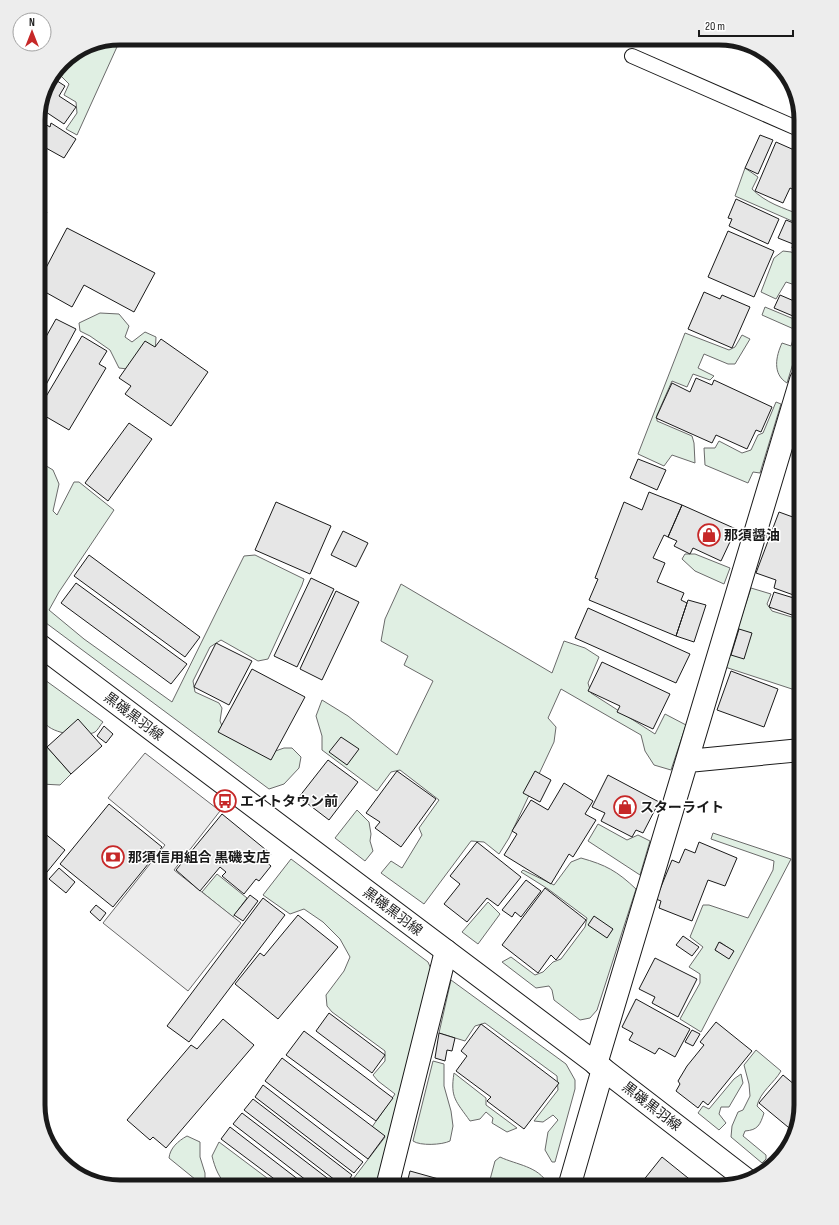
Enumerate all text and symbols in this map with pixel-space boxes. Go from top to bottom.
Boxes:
north arrow [12,12,52,52]
scale bar [699,12,793,38]
text: N [29,16,35,29]
text: 20 m [705,19,725,34]
shop icon: 那須醤油 [696,522,722,548]
place label: 那須醤油 [724,527,780,544]
street label: 黒磯黒羽線 [101,689,167,744]
bus stop icon: エイトタウン前 [212,788,238,814]
place label: エイトタウン前 [240,793,338,810]
shop icon: スターライト [612,794,638,820]
place label: スターライト [640,799,724,816]
bank icon: 那須信用組合 黒磯支店 [100,844,126,870]
place label: 那須信用組合 黒磯支店 [128,849,270,866]
street label: 黒磯黒羽線 [360,884,426,939]
street label: 黒磯黒羽線 [619,1078,685,1135]

